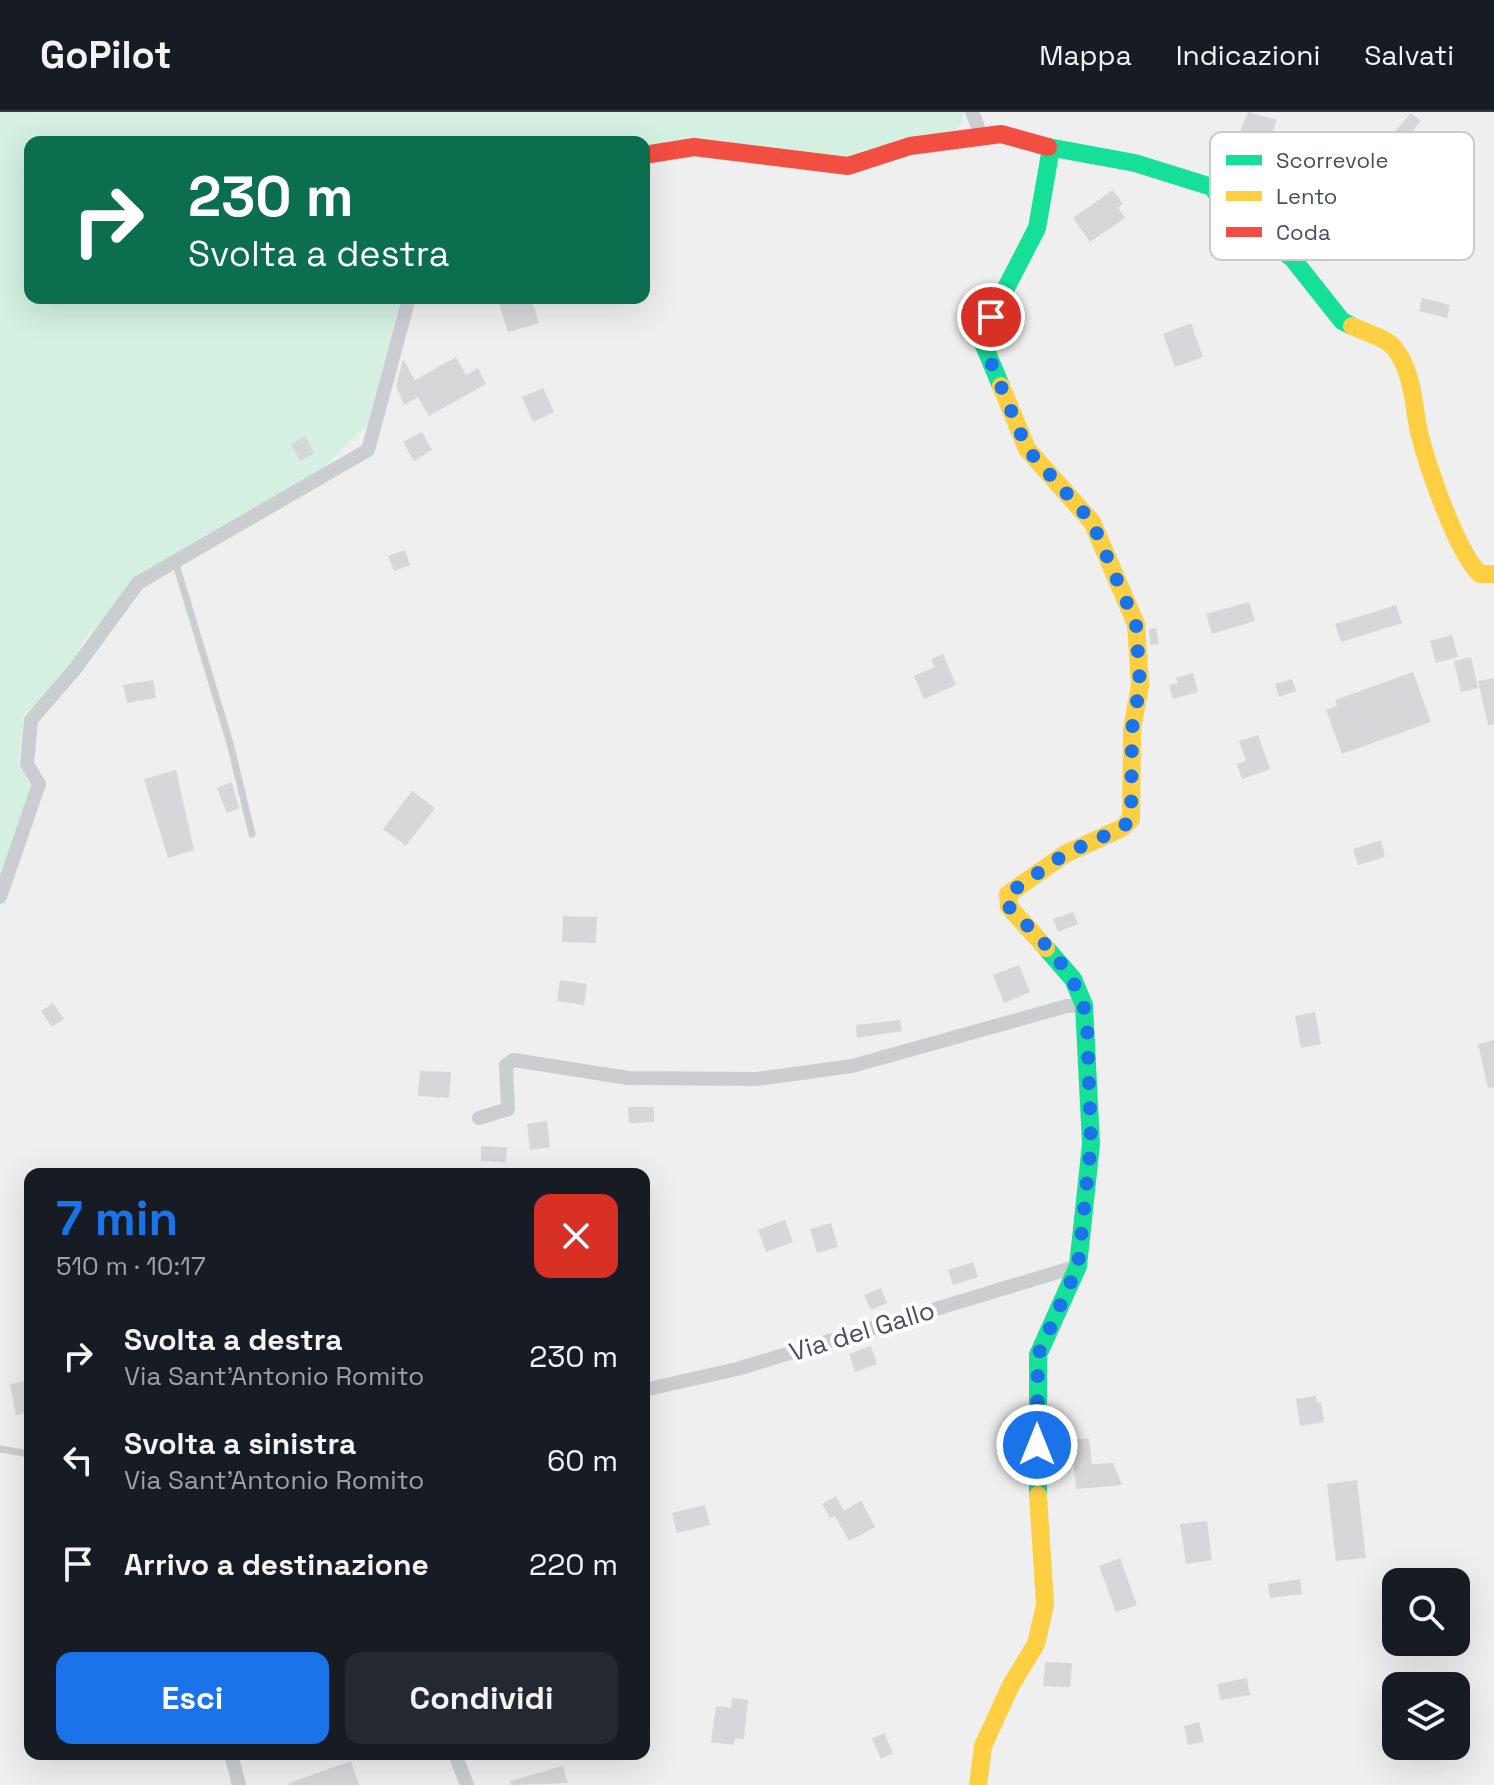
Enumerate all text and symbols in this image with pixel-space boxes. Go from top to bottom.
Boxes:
text: GoPilot [40,31,172,79]
text: Mappa [1039,37,1132,73]
text: Indicazioni [1176,37,1320,73]
text: Salvati [1364,37,1454,73]
legend [1210,132,1474,260]
text: Scorrevole [1276,146,1388,174]
text: 230 m [188,161,354,232]
icon: right [56,168,160,272]
text: Lento [1276,182,1337,210]
text: Coda [1276,218,1331,246]
text: Svolta a destra [188,231,449,277]
pin [957,283,1025,351]
icon: arrive [969,295,1013,339]
text: 7 min [56,1188,178,1249]
button: close [534,1194,618,1278]
text: 510 m · 10:17 [56,1249,206,1283]
street label: Via del Gallo [785,1293,939,1369]
text: Svolta a destra [124,1320,343,1359]
icon: right [56,1334,100,1378]
text: 230 m [529,1337,618,1376]
text: Via Sant'Antonio Romito [124,1359,424,1393]
position arrow [995,1403,1079,1487]
text: Svolta a sinistra [124,1424,356,1463]
icon: left [56,1438,100,1482]
text: 60 m [547,1441,618,1480]
text: Via Sant'Antonio Romito [124,1463,424,1497]
icon: arrive [56,1542,100,1586]
text: Arrivo a destinazione [124,1545,429,1584]
text: 220 m [529,1545,618,1584]
map controls [1382,1568,1470,1760]
button: search [1382,1568,1470,1656]
button: Esci [56,1652,329,1744]
button: Condividi [345,1652,618,1744]
button: layers [1382,1672,1470,1760]

